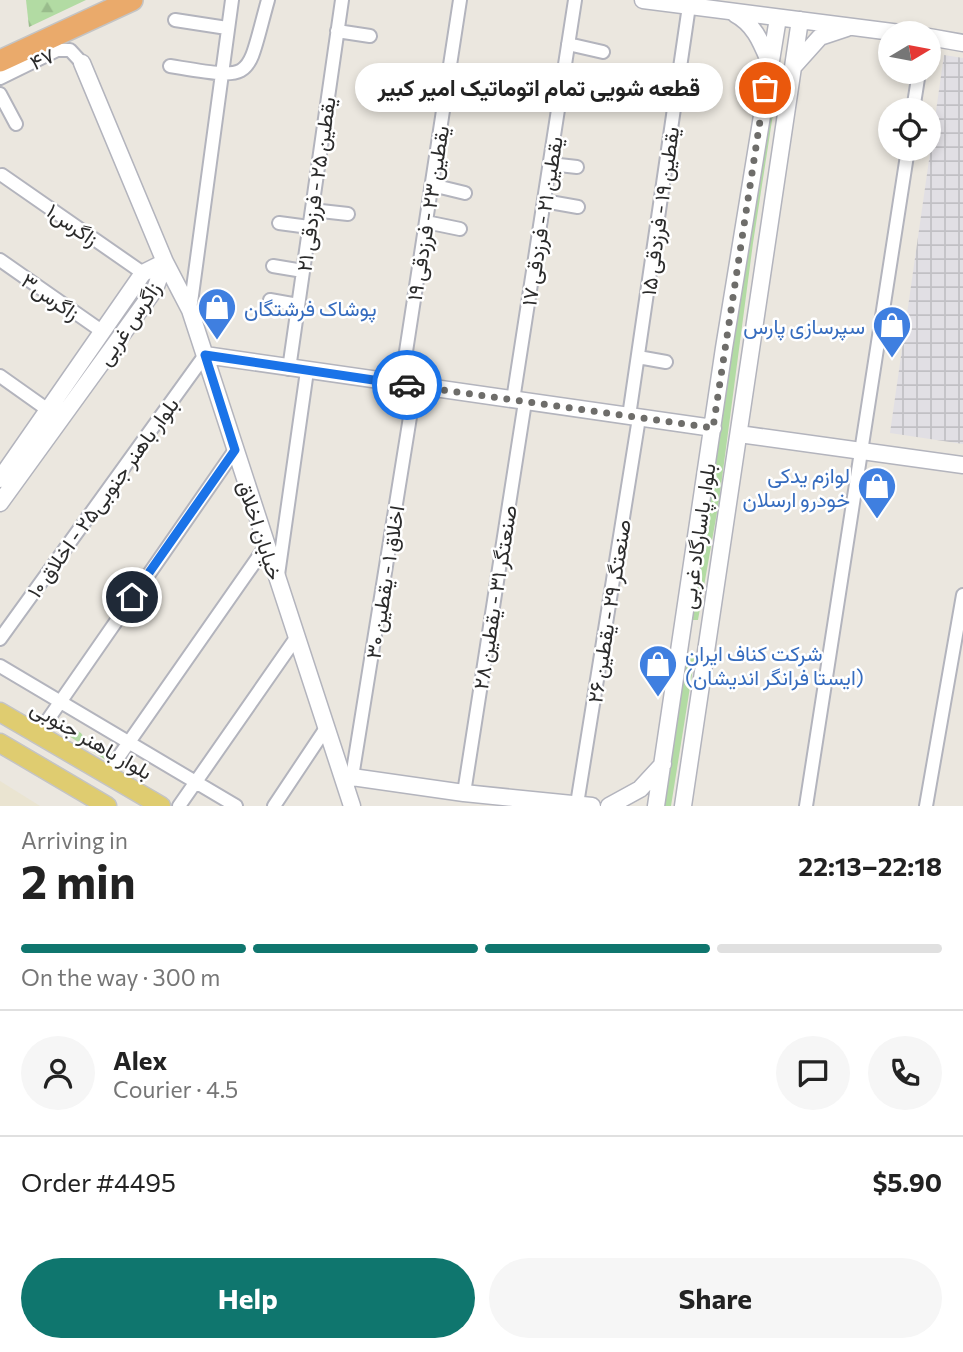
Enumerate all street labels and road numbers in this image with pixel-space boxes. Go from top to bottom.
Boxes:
street label: ۴۷ [26,42,58,74]
street label: یقطین ۲۵ - فرزدقی ۲۱ [290,95,342,273]
street label: یقطین ۲۳ - فرزدقی ۱۹ [401,124,455,303]
street label: یقطین ۱۹ - فرزدقی ۱۵ [635,125,685,297]
street label: یقطین ۲۱ - فرزدقی ۱۷ [515,134,569,308]
street label: زاگرس۱ [41,197,104,252]
street label: زاگرس۳ [16,267,85,327]
street label: زاگرس غربی [91,276,167,371]
street label: بلوار باهنر جنوبی۲۵ - اخلاق ۱۰ [21,392,185,603]
street label: بلوار پاسارگاد غربی [674,462,723,611]
street label: خیابان اخلاق [232,477,289,583]
street label: صنعتگر ۳۱ - یقطین ۲۸ [467,503,523,691]
street label: اخلاق ۱ - یقطین ۳۰ [360,504,409,660]
street label: صنعتگر ۲۹ - یقطین ۲۶ [581,517,637,705]
street label: بلوار باهنر جنوبی [26,694,157,786]

